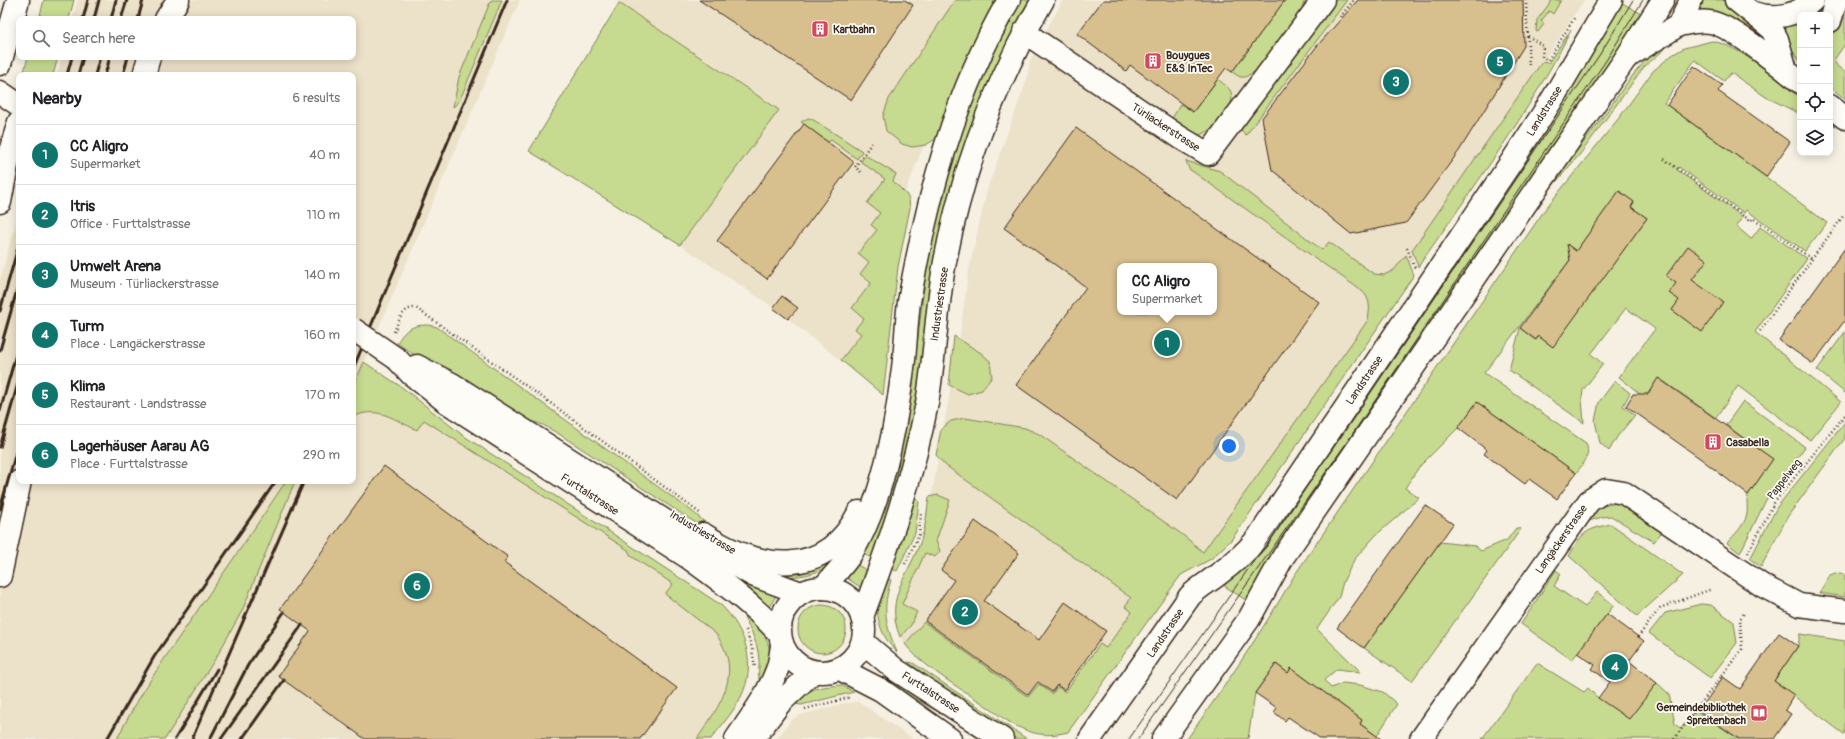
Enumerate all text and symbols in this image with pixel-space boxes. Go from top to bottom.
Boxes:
map controls [1797,12,1833,156]
button: + [1797,12,1833,48]
search box [16,16,356,60]
building icon: Kartbahn [810,19,830,39]
place label: Kartbahn [833,23,875,36]
icon: search [30,27,52,49]
text: Search here [62,29,135,48]
pin: 5 [1487,47,1513,77]
button: − [1797,48,1833,84]
place label: Bouygues E&S InTec [1166,49,1213,75]
building icon: Bouygues E&S InTec [1143,51,1163,71]
pin: 3 [1383,67,1409,97]
street label: Landstrasse [1524,83,1565,139]
button: locate [1797,84,1833,120]
text: Nearby [32,88,81,109]
text: 6 results [293,90,340,106]
street label: Türliackerstrasse [1129,101,1203,155]
button: layers [1797,120,1833,156]
text: CC Aligro [70,137,128,156]
text: 1 [42,147,48,163]
text: 40 m [309,147,340,163]
text: Supermarket [70,156,141,172]
text: Itris [70,197,95,216]
text: 2 [41,207,49,223]
text: 110 m [307,207,340,223]
text: Office · Furttalstrasse [70,216,190,232]
text: Umwelt Arena [70,257,161,276]
popup [1117,263,1217,315]
street label: Industriestrasse [928,266,951,342]
text: 3 [41,267,49,283]
text: 140 m [304,267,340,283]
text: CC Aligro [1132,272,1190,291]
text: Museum · Türliackerstrasse [70,276,219,292]
text: Supermarket [1132,291,1202,307]
text: Turm [70,317,104,336]
text: 4 [41,327,49,343]
text: 160 m [304,327,340,343]
pin: 1 [1154,328,1180,358]
text: Place · Langäckerstrasse [70,336,205,352]
street label: Landstrasse [1343,353,1386,407]
text: Klima [70,377,105,396]
text: 5 [41,387,49,403]
text: 170 m [305,387,340,403]
text: Restaurant · Landstrasse [70,396,206,412]
building icon: Casabella [1703,432,1723,452]
your location [1219,436,1239,456]
place label: Casabella [1726,436,1769,449]
text: Lagerhäuser Aarau AG [70,437,209,456]
text: 6 [41,447,49,463]
text: 290 m [303,447,340,463]
text: Place · Furttalstrasse [70,456,188,472]
street label: Pappelweg [1765,456,1804,502]
street label: Furttalstrasse [558,471,622,518]
street label: Langäckerstrasse [1533,502,1590,576]
street label: Industriestrasse [667,508,739,557]
pin: 6 [404,571,430,601]
pin: 2 [952,597,978,627]
street label: Landstrasse [1144,606,1187,660]
pin: 4 [1602,652,1628,682]
street label: Furttalstrasse [899,669,963,716]
place label: Gemeindebibliothek Spreitenbach [1656,701,1746,727]
library icon: Gemeindebibliothek Spreitenbach [1749,703,1769,723]

